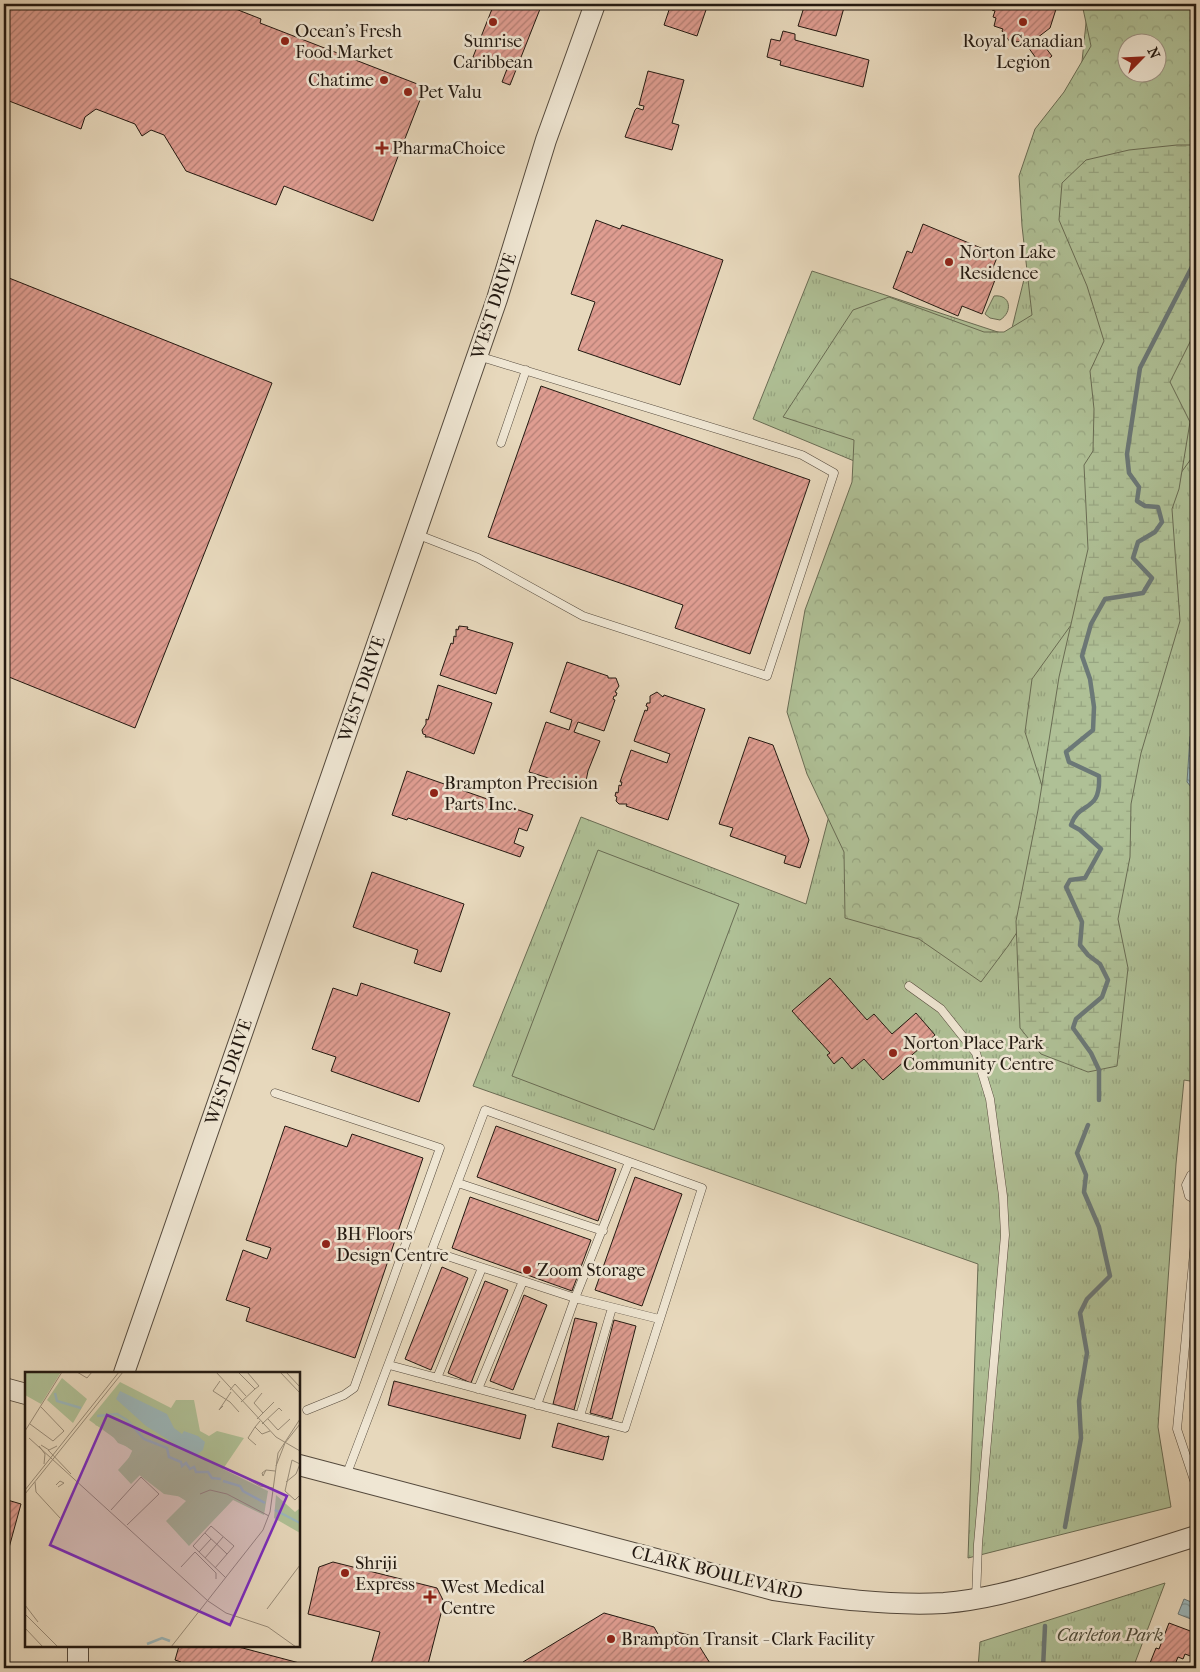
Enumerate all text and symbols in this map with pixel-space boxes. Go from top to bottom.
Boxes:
marker: Sunrise Caribbean [487,16,499,28]
marker: Royal Canadian Legion [1017,16,1029,28]
place label: Ocean's Fresh Food Market [295,21,402,63]
place label: Sunrise Caribbean [453,31,533,73]
place label: Royal Canadian Legion [962,31,1084,73]
north arrow [1118,32,1168,82]
marker: Ocean's Fresh Food Market [279,35,291,47]
text: N [1143,45,1163,62]
place label: Chatime [308,70,374,91]
marker: Chatime [378,74,390,86]
place label: Pet Valu [418,82,482,103]
marker: Pet Valu [402,86,414,98]
place label: PharmaChoice [392,138,506,159]
marker: PharmaChoice [376,142,388,154]
place label: Norton Lake Residence [959,242,1056,284]
street label: WEST DRIVE [467,250,521,363]
marker: Norton Lake Residence [943,256,955,268]
street label: WEST DRIVE [334,633,390,746]
place label: Brampton Precision Parts Inc. [444,773,599,815]
marker: Brampton Precision Parts Inc. [428,787,440,799]
street label: WEST DRIVE [201,1016,257,1129]
place label: Norton Place Park Community Centre [903,1033,1054,1075]
marker: Norton Place Park Community Centre [887,1047,899,1059]
place label: BH Floors Design Centre [336,1224,449,1266]
marker: BH Floors Design Centre [320,1238,332,1250]
place label: Zoom Storage [537,1260,646,1281]
marker: Zoom Storage [521,1264,533,1276]
inset map [25,1372,300,1647]
street label: CLARK BOULEVARD [629,1542,805,1604]
place label: Shriji Express [355,1553,415,1595]
marker: Shriji Express [339,1567,351,1579]
place label: West Medical Centre [440,1577,545,1619]
marker: West Medical Centre [423,1590,437,1604]
park label: Carleton Park [1057,1625,1163,1646]
place label: Brampton Transit - Clark Facility [621,1629,876,1650]
marker: Brampton Transit - Clark Facility [605,1633,617,1645]

